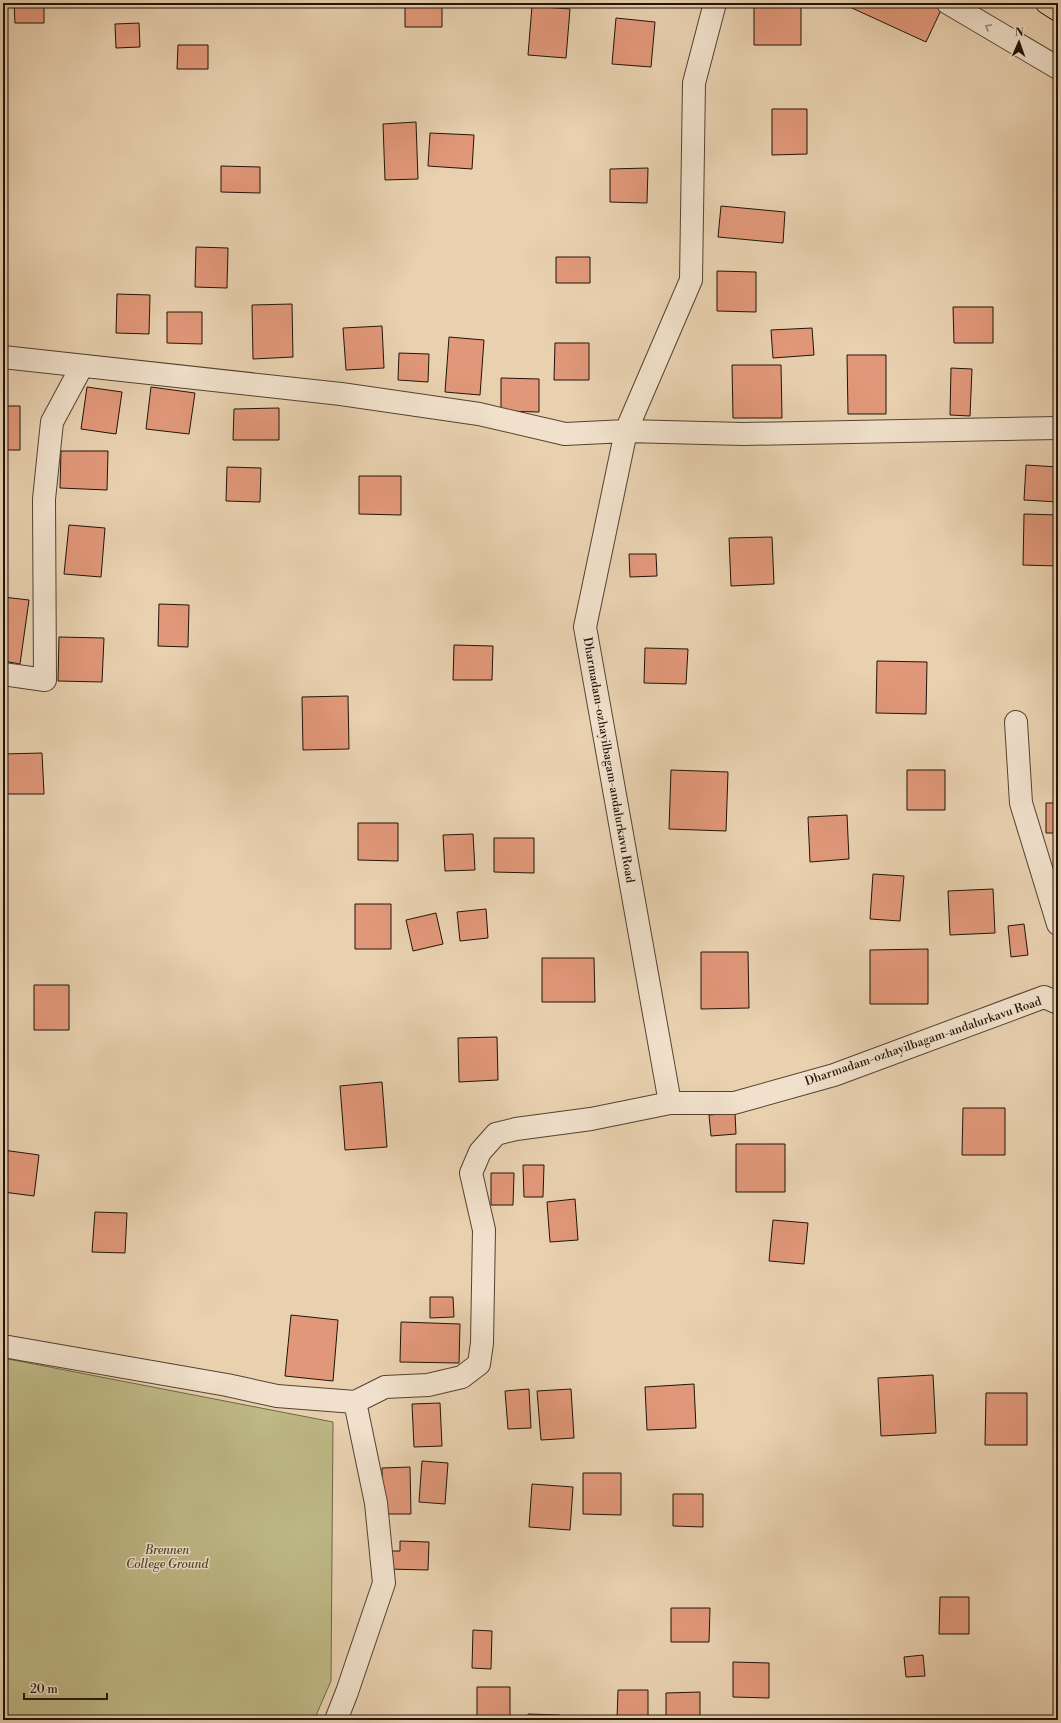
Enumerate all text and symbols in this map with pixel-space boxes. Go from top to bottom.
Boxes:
north arrow [999,22,1039,62]
one-way arrow [985,24,992,31]
text: N [1015,26,1024,40]
street label: Dharmadam-ozhayilbagam-andalurkavu Road [579,636,638,884]
street label: Dharmadam-ozhayilbagam-andalurkavu Road [803,994,1044,1089]
park label: Brennen College Ground [126,1543,209,1572]
scale bar [24,1675,107,1701]
text: 20 m [30,1682,58,1697]

